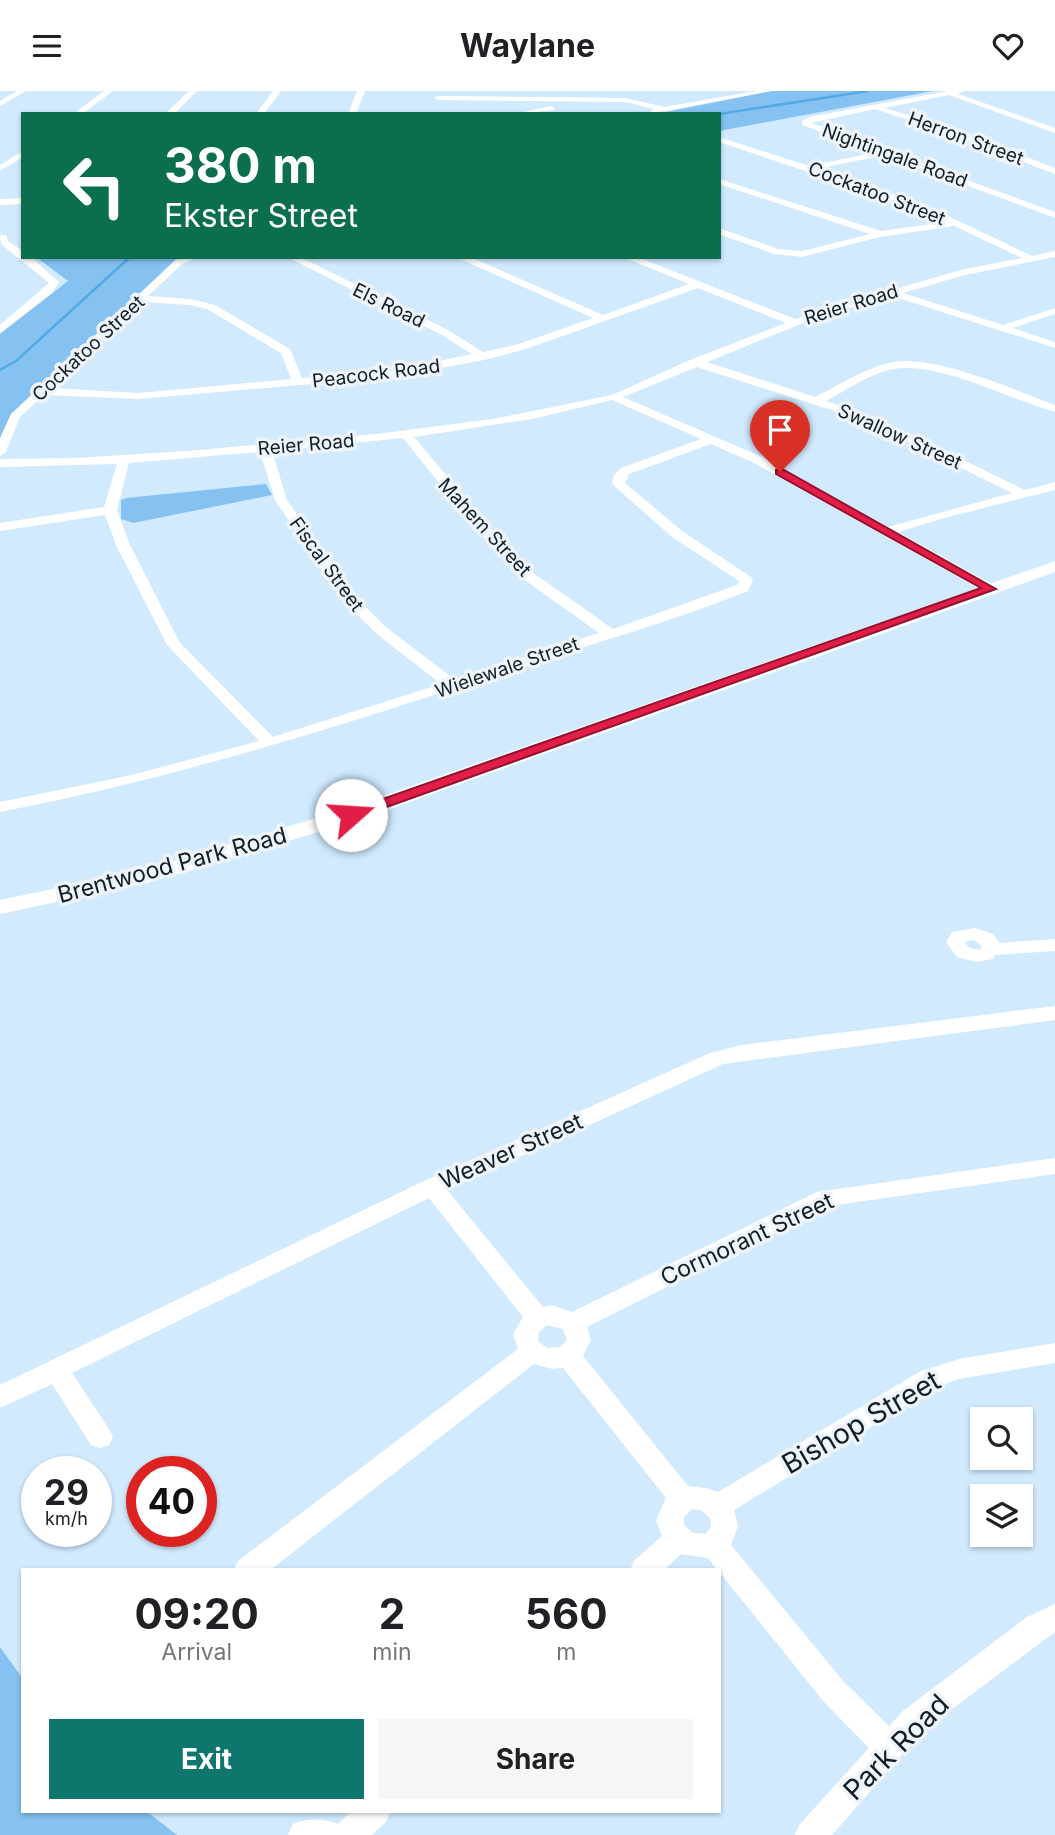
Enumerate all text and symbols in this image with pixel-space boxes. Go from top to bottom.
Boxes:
text: Waylane [460,26,595,65]
icon: menu [28,27,66,65]
icon: heart [989,27,1027,65]
street label: Herron Street [905,107,1027,170]
street label: Nightingale Road [819,118,971,192]
text: 380 m [164,136,317,195]
icon: left [49,140,140,231]
street label: Cockatoo Street [805,157,949,230]
text: Ekster Street [164,196,358,235]
street label: Els Road [349,278,429,333]
street label: Reier Road [801,279,901,330]
street label: Cockatoo Street [27,291,149,406]
street label: Peacock Road [311,354,441,393]
street label: Swallow Street [834,399,965,474]
pin [750,400,810,472]
icon: arrive [761,411,799,449]
street label: Reier Road [257,429,355,460]
street label: Mahem Street [433,474,536,581]
street label: Fiscal Street [285,513,369,616]
street label: Wielewale Street [432,632,582,703]
position arrow [314,778,388,852]
street label: Brentwood Park Road [54,821,290,909]
street label: Weaver Street [435,1107,587,1195]
street label: Cormorant Street [656,1186,838,1291]
street label: Bishop Street [776,1363,946,1481]
map controls [970,1407,1033,1547]
button: search [970,1407,1033,1470]
speed limit sign: 40 [126,1456,217,1547]
text: 29 [44,1471,89,1513]
button: layers [970,1484,1033,1547]
text: km/h [45,1508,88,1529]
text: 09:20 [134,1588,259,1639]
text: 2 [379,1588,405,1639]
text: 560 [525,1588,608,1639]
text: Arrival [161,1638,232,1666]
text: min [372,1638,412,1666]
text: m [556,1638,576,1666]
street label: Park Road [836,1687,956,1807]
button: Exit [49,1719,364,1799]
button: Share [378,1719,693,1799]

